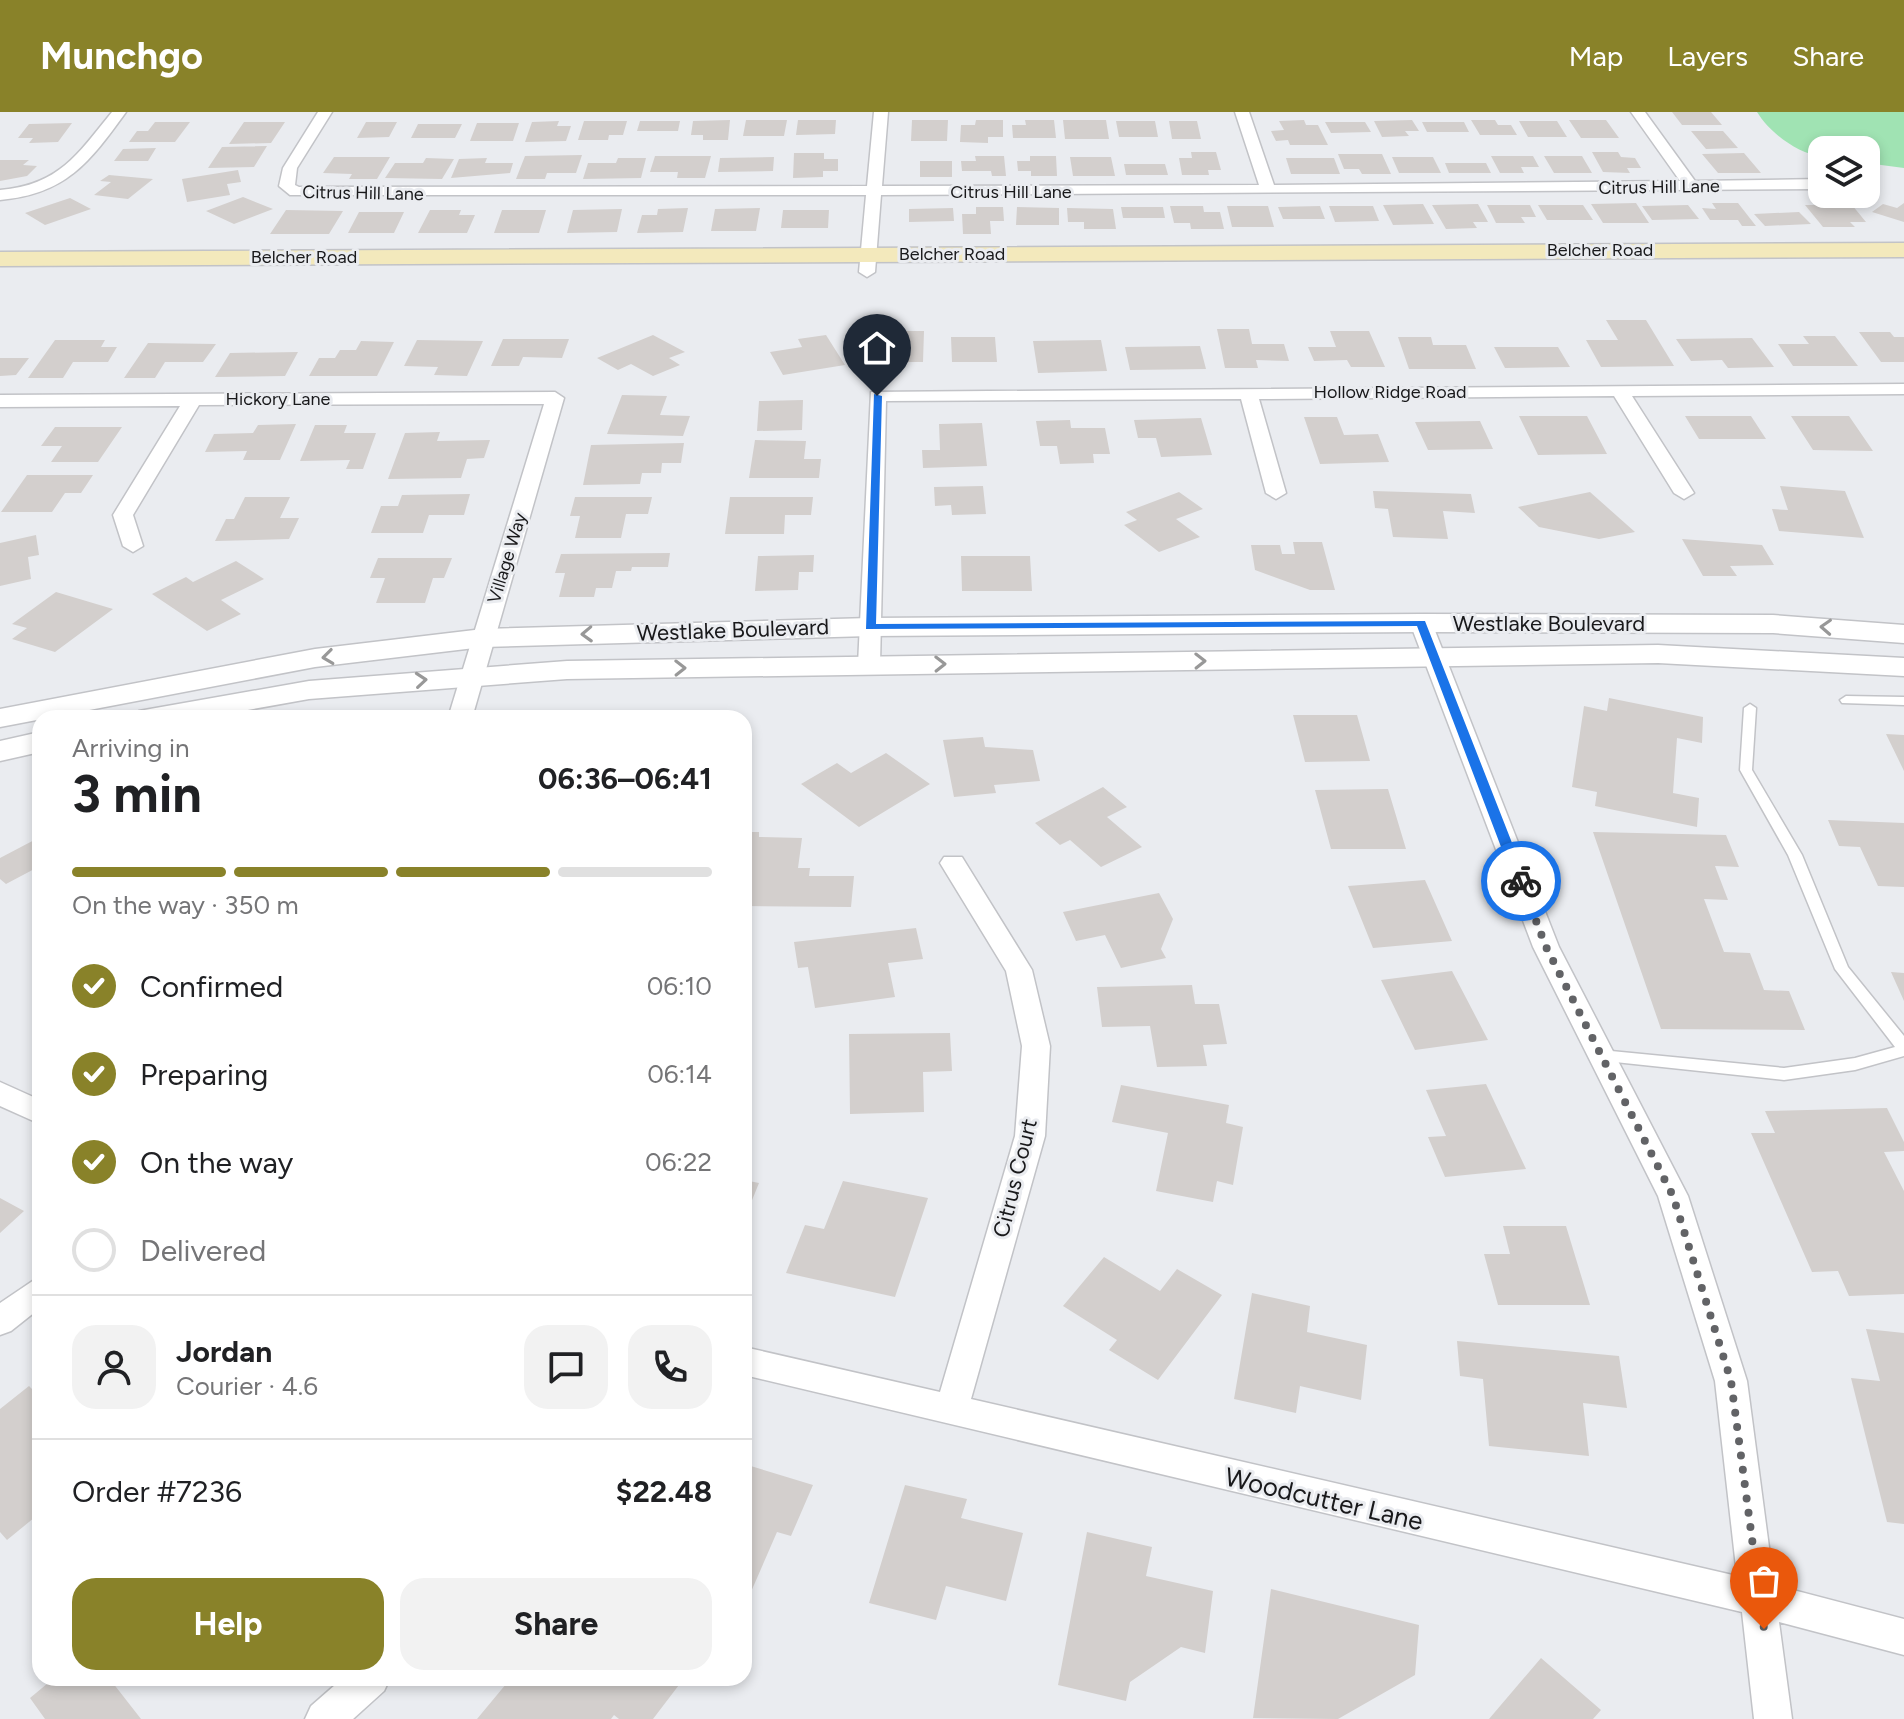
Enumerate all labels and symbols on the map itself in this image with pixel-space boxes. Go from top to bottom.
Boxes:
street label: Citrus Hill Lane [1598,175,1720,199]
street label: Citrus Hill Lane [302,181,424,205]
street label: Citrus Hill Lane [950,181,1072,203]
street label: Belcher Road [1547,239,1653,261]
street label: Belcher Road [899,243,1005,265]
street label: Belcher Road [251,246,357,268]
pin [843,314,911,396]
street label: Hollow Ridge Road [1314,381,1466,403]
street label: Hickory Lane [226,388,331,410]
street label: Village Way [483,509,531,606]
street label: Westlake Boulevard [1453,610,1645,637]
street label: Westlake Boulevard [636,613,830,647]
one-way arrow [1819,619,1832,636]
one-way arrow [580,626,593,643]
one-way arrow [321,648,334,665]
one-way arrow [1194,653,1207,670]
one-way arrow [934,655,947,673]
one-way arrow [674,659,687,677]
one-way arrow [415,672,428,689]
courier [1481,841,1561,921]
street label: Citrus Court [987,1116,1043,1240]
street label: Woodcutter Lane [1222,1461,1426,1537]
pin [1730,1547,1798,1629]

